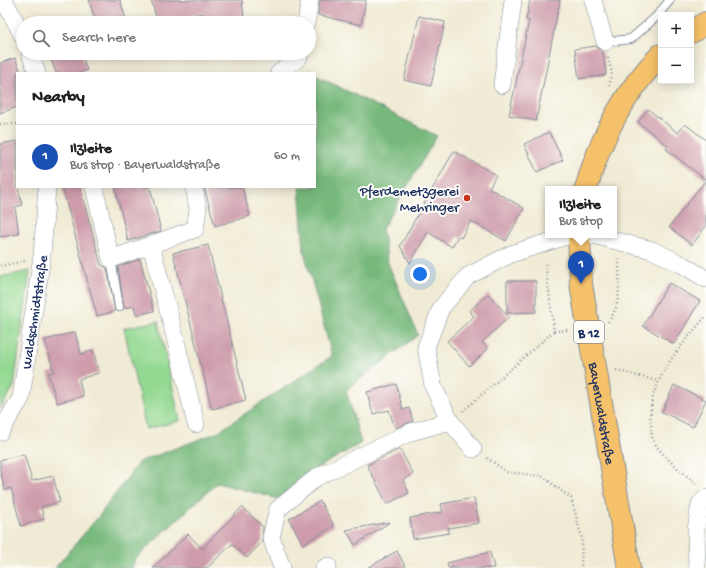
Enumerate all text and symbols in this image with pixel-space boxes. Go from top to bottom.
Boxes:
map controls [658,12,694,84]
button: + [658,12,694,48]
search box [16,16,316,60]
icon: search [30,27,52,49]
text: Search here [62,29,136,47]
button: − [658,48,694,84]
text: Nearby [32,88,85,108]
text: Ilzleite [70,140,112,158]
text: 1 [42,149,48,164]
text: 60 m [274,149,300,164]
text: Bus stop · Bayerwaldstraße [70,158,220,173]
place label: Pferdemetzgerei Mehringer [359,184,460,217]
popup [545,186,617,238]
marker: Pferdemetzgerei Mehringer [462,193,472,203]
text: Ilzleite [559,196,601,214]
text: Bus stop [559,214,603,229]
pin: 1 [568,251,594,284]
street label: Waldschmidtstraße [19,254,53,370]
your location [410,264,430,284]
road number: B 12 [574,321,604,343]
street label: Bayerwaldstraße [583,360,617,467]

